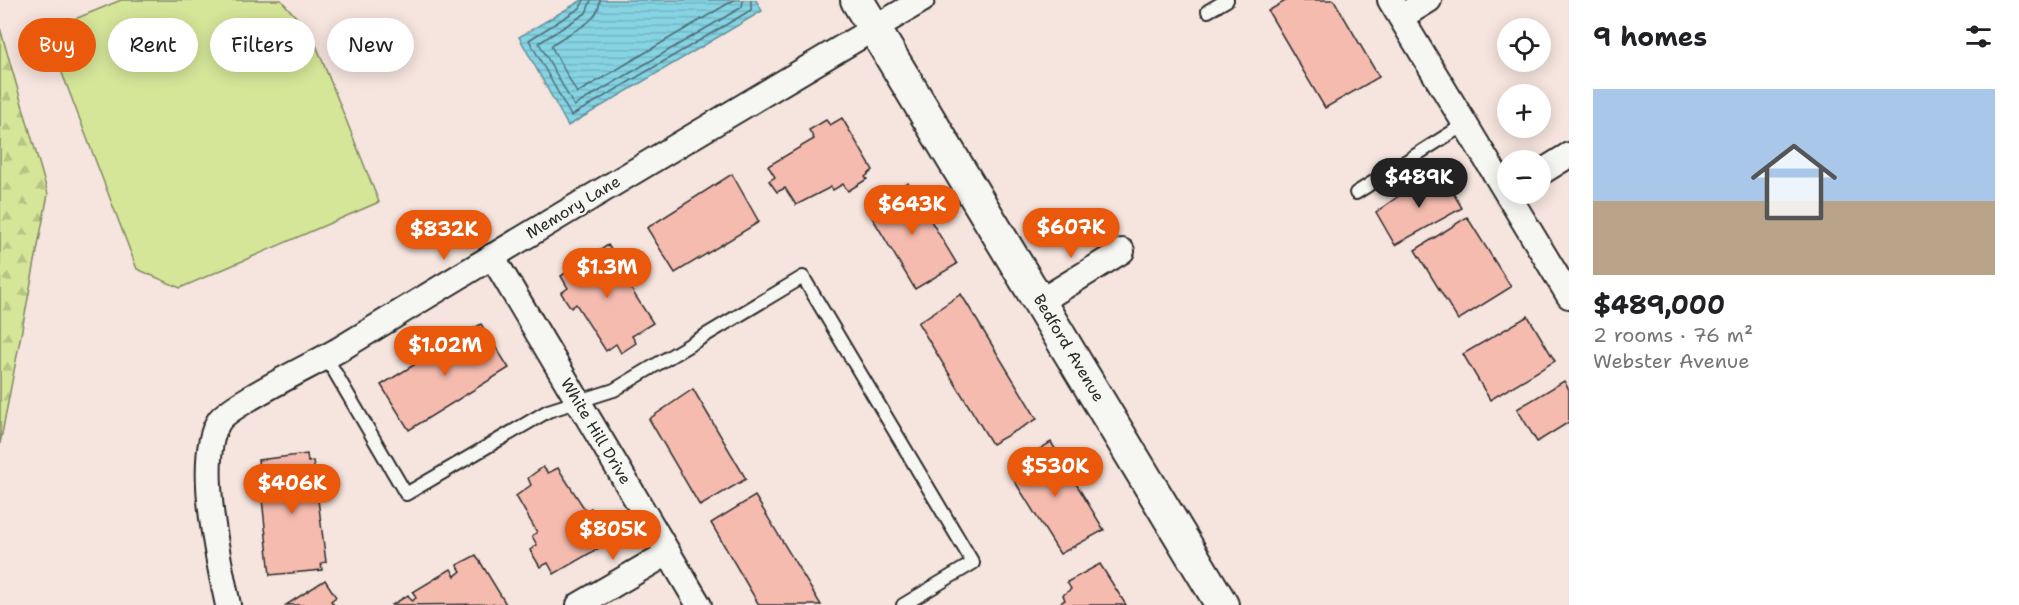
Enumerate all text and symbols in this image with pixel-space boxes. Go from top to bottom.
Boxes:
chip: Buy [18,18,96,72]
chip: Rent [108,18,198,72]
chip: Filters [210,18,315,72]
chip: New [327,18,414,72]
map controls [1497,18,1551,204]
button: locate [1497,18,1551,72]
text: 9 homes [1593,19,1707,54]
icon: filters [1962,20,1995,53]
button: + [1497,84,1551,138]
icon: home [1740,128,1848,236]
button: − [1497,150,1551,204]
pin: $489K [1377,158,1461,209]
text: $489K [1385,164,1453,190]
street label: Memory Lane [522,171,624,243]
pin: $643K [870,185,954,236]
text: $643K [878,191,946,217]
pin: $607K [1029,208,1113,259]
pin: $832K [402,210,486,261]
text: $607K [1037,214,1105,240]
text: $832K [410,216,478,242]
pin: $1.3M [565,248,649,299]
text: $1.3M [576,254,638,280]
text: $489,000 [1593,287,1725,322]
street label: Bedford Avenue [1029,290,1109,406]
text: 2 rooms · 76 m² [1593,322,1753,348]
pin: $1.02M [396,326,494,377]
text: $1.02M [408,332,482,358]
text: Webster Avenue [1593,348,1750,374]
street label: White Hill Drive [556,374,636,488]
pin: $530K [1013,447,1097,498]
text: $530K [1021,453,1089,479]
pin: $406K [250,464,334,515]
text: $406K [257,470,327,496]
pin: $805K [571,510,655,561]
text: $805K [579,516,647,542]

